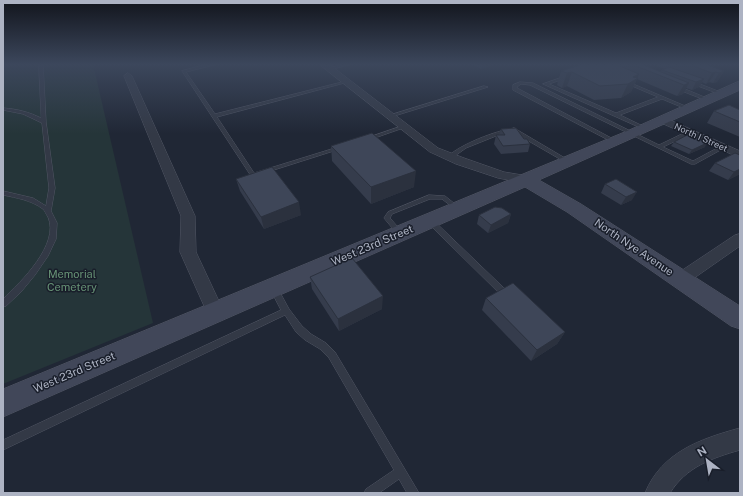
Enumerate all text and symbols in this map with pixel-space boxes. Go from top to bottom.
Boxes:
street label: North I Street [673,120,730,154]
street label: North Nye Avenue [592,216,676,278]
street label: West 23rd Street [329,222,415,268]
park label: Memorial Cemetery [47,268,97,293]
street label: West 23rd Street [31,349,117,395]
north arrow [687,440,727,480]
text: N [695,444,709,459]

